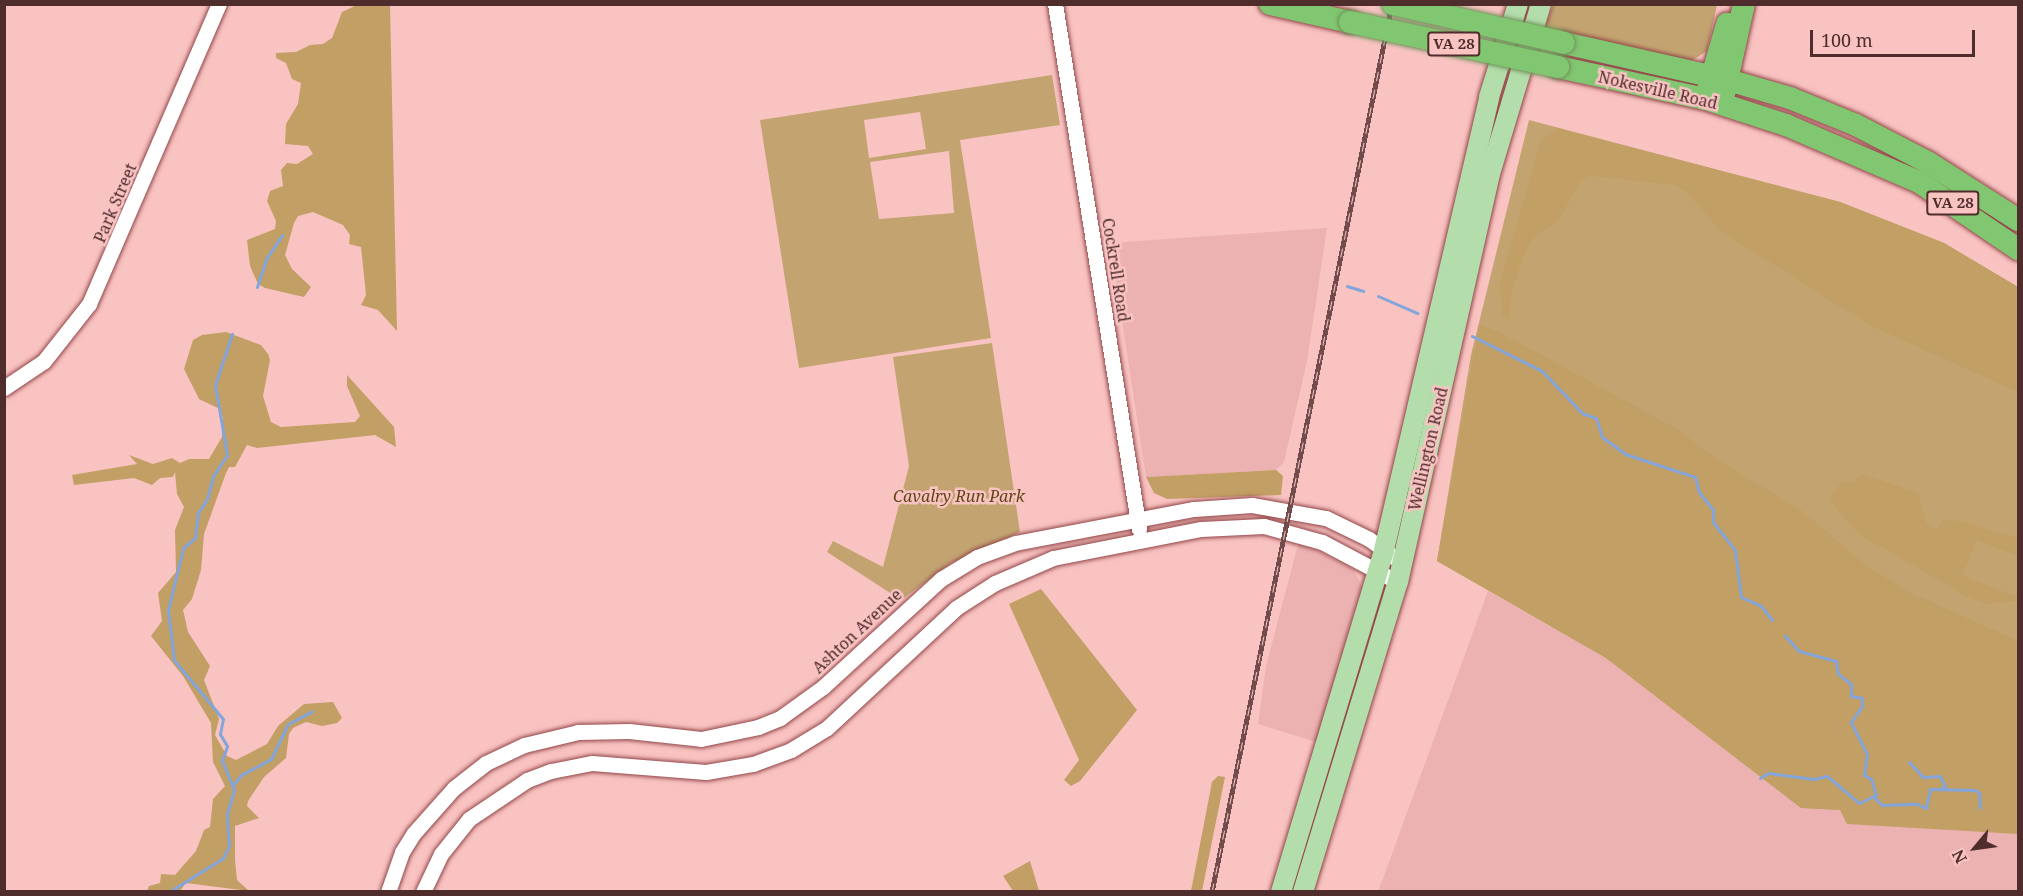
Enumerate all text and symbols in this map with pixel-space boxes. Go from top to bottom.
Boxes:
scale bar [1813,18,1978,56]
text: 100 m [1821,28,1873,52]
road number: VA 28 [1427,32,1481,56]
street label: Nokesville Road [1596,67,1720,113]
street label: Park Street [90,160,140,246]
road number: VA 28 [1926,191,1980,215]
street label: Cockrell Road [1098,217,1134,323]
street label: Wellington Road [1404,385,1452,513]
park label: Cavalry Run Park [893,486,1025,506]
street label: Ashton Avenue [808,585,906,677]
north arrow [1945,818,2005,878]
text: N [1947,846,1972,868]

